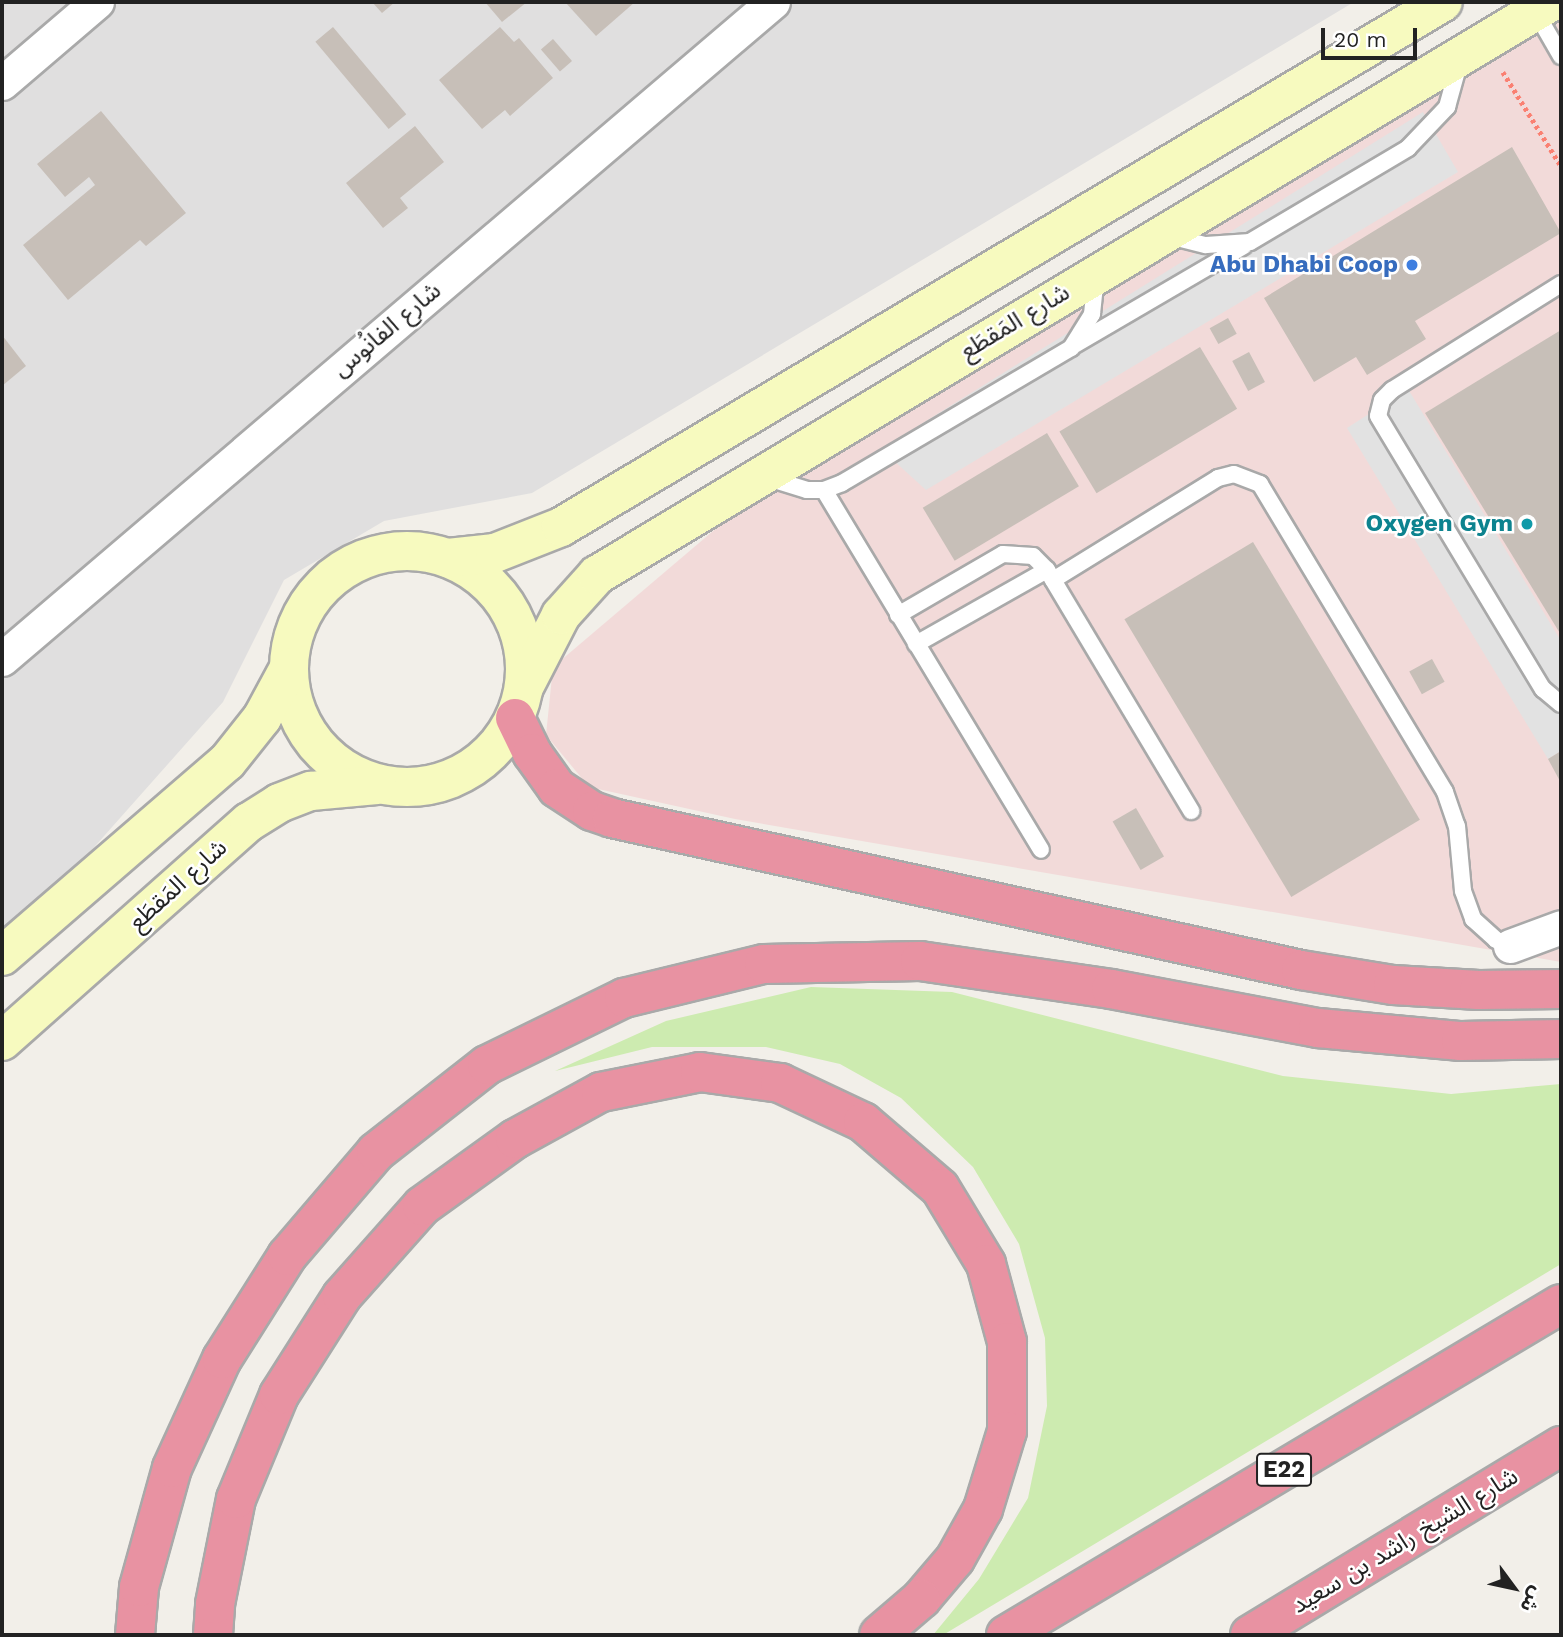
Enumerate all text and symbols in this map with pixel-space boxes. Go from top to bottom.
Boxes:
scale bar [1325,14,1421,58]
text: 20 m [1334,27,1386,52]
place label: Abu Dhabi Coop [1210,251,1398,279]
marker: Abu Dhabi Coop [1404,257,1420,273]
street label: شارع الفانُوس [327,276,447,384]
street label: شارع المَقطَع [955,278,1075,366]
place label: Oxygen Gym [1366,510,1513,538]
marker: Oxygen Gym [1519,516,1535,532]
street label: شارع المَقطَع [123,833,233,937]
road number: E22 [1256,1450,1312,1490]
street label: شارع الشيخ راشد بن سعيد [1287,1462,1523,1620]
north arrow [1479,1553,1549,1623]
text: ش [1515,1583,1549,1617]

